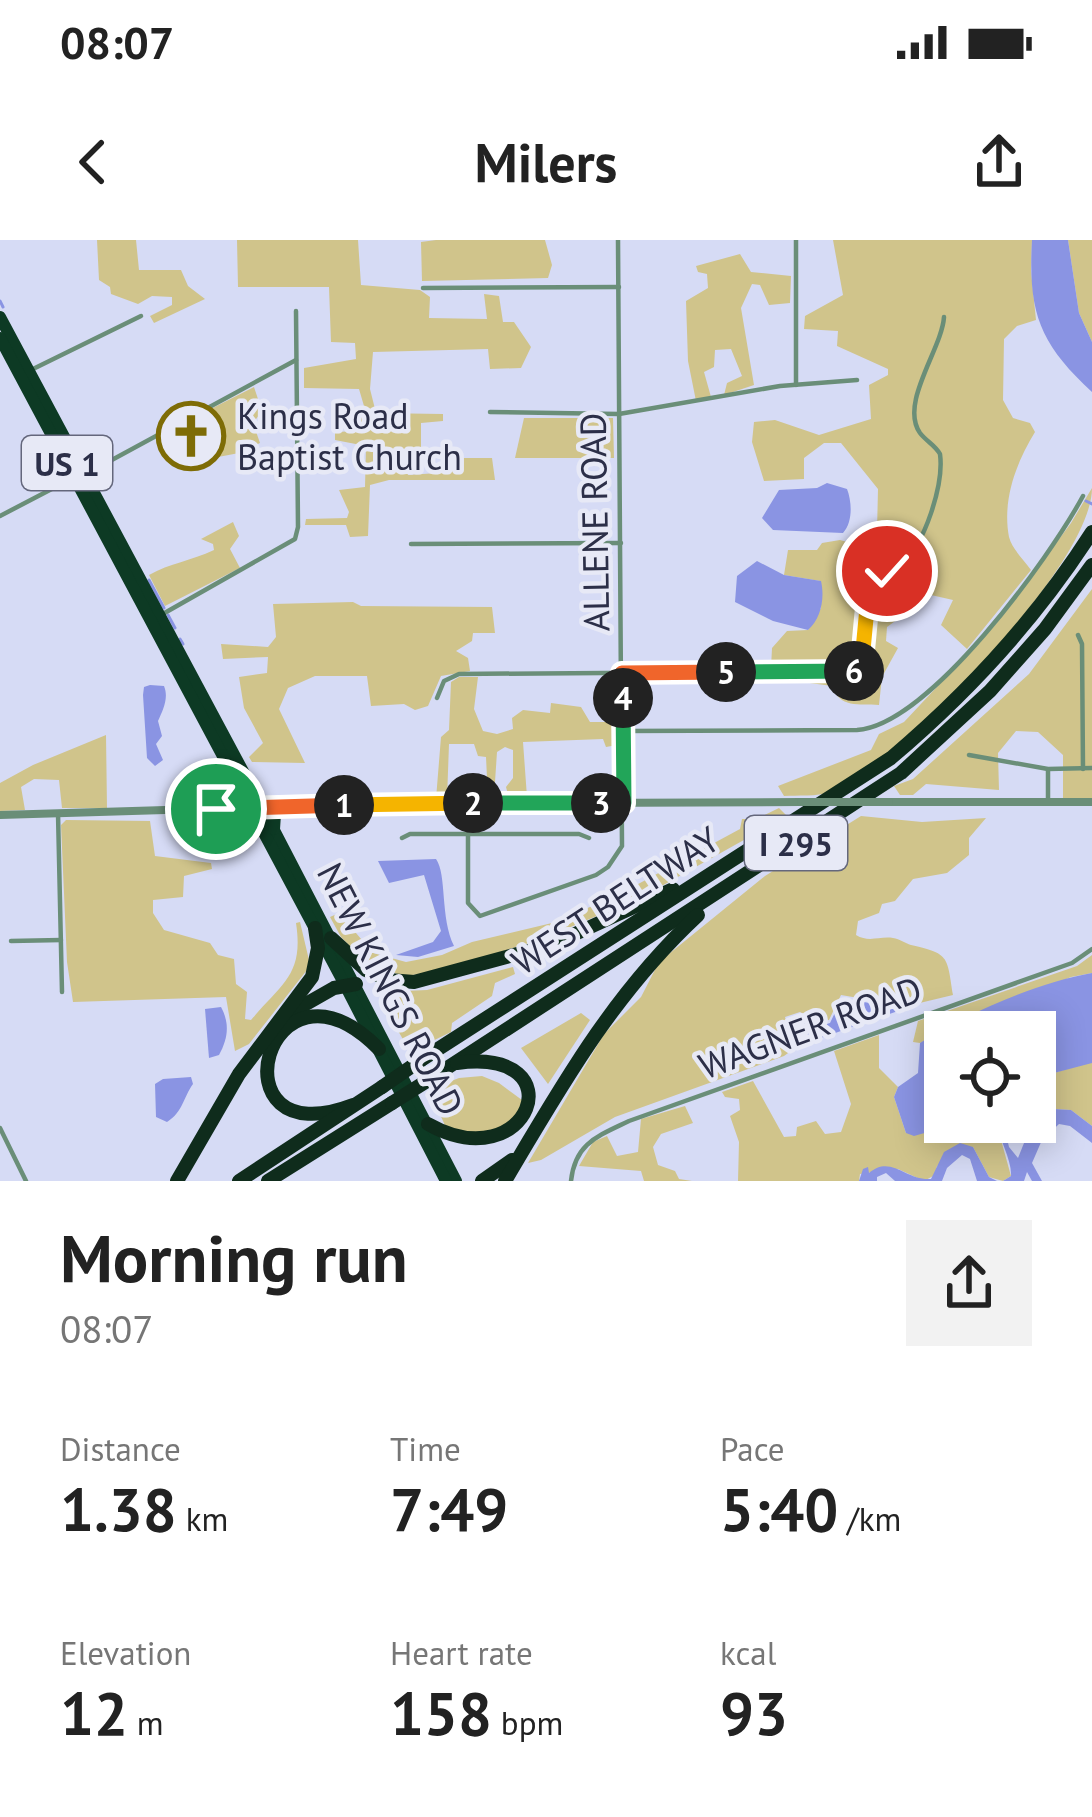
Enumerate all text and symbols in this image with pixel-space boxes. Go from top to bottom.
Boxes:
text: 08:07 [60,13,174,71]
text: Milers [475,127,617,197]
icon: back [60,129,126,195]
icon: share [966,129,1032,195]
place label: Kings Road Baptist Church [237,392,462,480]
church icon: Kings Road Baptist Church [156,401,226,471]
street label: ALLENE ROAD [569,412,619,632]
road number: US 1 [22,436,112,490]
pin [836,520,938,622]
icon: check [854,538,920,604]
pin: 6 [824,641,884,701]
pin: 5 [696,642,756,702]
text: 6 [845,649,863,692]
text: 5 [717,650,735,693]
pin: 4 [593,668,653,728]
text: 4 [614,676,632,719]
pin [165,758,267,860]
pin: 2 [443,773,503,833]
pin: 3 [571,773,631,833]
pin: 1 [314,775,374,835]
icon: arrive [183,776,249,842]
text: 2 [464,781,482,824]
text: 3 [592,781,610,824]
text: 1 [335,783,353,826]
street label: WEST BELTWAY [502,815,728,985]
road number: I 295 [745,816,847,870]
street label: NEW KINGS ROAD [307,855,475,1123]
street label: WAGNER ROAD [692,965,928,1089]
map controls [924,1011,1056,1143]
button: locate [924,1011,1056,1143]
text: Morning run [60,1215,408,1300]
button: share [906,1220,1032,1346]
text: 08:07 [60,1303,154,1354]
text: Distance [60,1427,181,1470]
text: Time [390,1427,461,1470]
text: Pace [720,1427,785,1470]
text: 1.38 [60,1470,177,1548]
text: 7:49 [390,1470,508,1548]
text: 5:40 [720,1470,838,1548]
text: km [177,1497,228,1540]
text: /km [838,1497,901,1540]
text: Elevation [60,1631,191,1674]
text: Heart rate [390,1631,533,1674]
text: kcal [720,1631,776,1674]
text: 12 [60,1674,128,1752]
text: 158 [390,1674,492,1752]
text: 93 [720,1674,788,1752]
text: m [128,1701,164,1744]
text: bpm [492,1701,563,1744]

